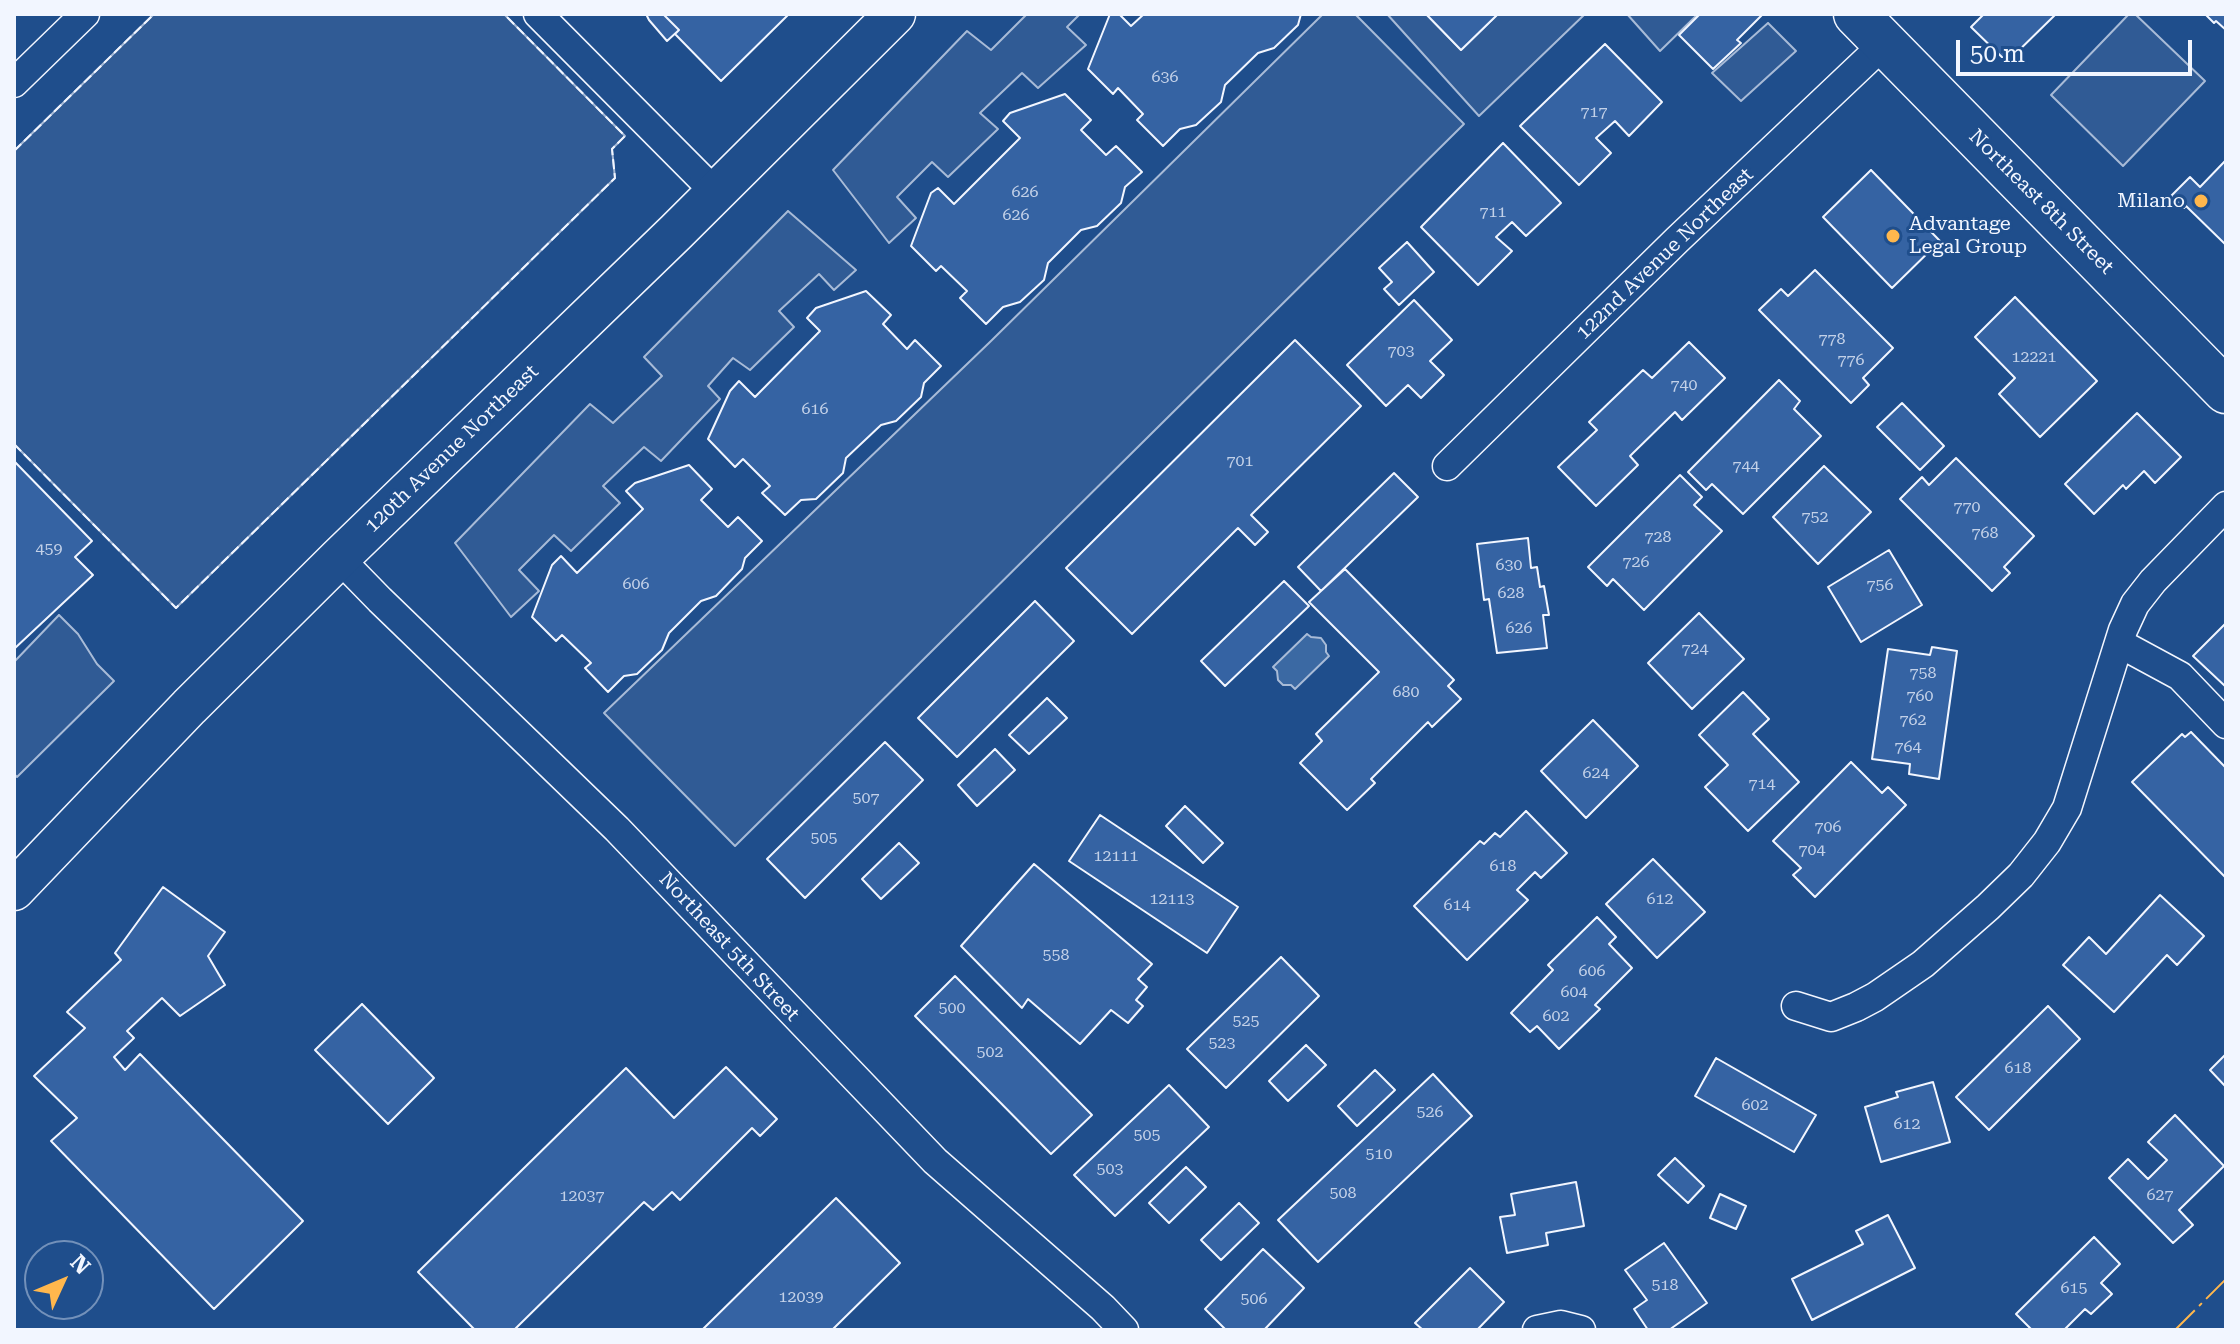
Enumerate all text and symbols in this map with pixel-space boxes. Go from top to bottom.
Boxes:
scale bar [1960,24,2196,74]
text: 50 m [1970,40,2025,68]
house number: 636 [1152,67,1178,87]
house number: 717 [1581,102,1607,122]
street label: Northeast 8th Street [1964,125,2118,279]
street label: 122nd Avenue Northeast [1571,163,1759,345]
house number: 626 [1012,182,1038,202]
place label: Milano [2117,189,2185,213]
marker: Milano [2192,192,2210,210]
house number: 711 [1480,202,1506,222]
house number: 626 [1003,205,1029,225]
place label: Advantage Legal Group [1909,212,2027,259]
marker: Advantage Legal Group [1884,227,1902,245]
house number: 778 [1819,329,1845,349]
house number: 703 [1388,341,1414,361]
house number: 12221 [2012,347,2056,367]
house number: 776 [1838,350,1864,370]
street label: 120th Avenue Northeast [360,360,544,538]
house number: 740 [1671,375,1697,395]
house number: 616 [802,399,828,419]
house number: 701 [1227,451,1253,471]
house number: 744 [1733,456,1759,476]
house number: 770 [1954,497,1980,517]
house number: 752 [1802,507,1828,527]
house number: 768 [1972,523,1998,543]
house number: 728 [1645,527,1671,547]
house number: 459 [36,539,62,559]
house number: 726 [1623,552,1649,572]
house number: 630 [1496,555,1522,575]
house number: 606 [623,574,649,594]
house number: 756 [1867,575,1893,595]
house number: 628 [1498,583,1524,603]
house number: 626 [1506,618,1532,638]
house number: 724 [1682,639,1708,659]
house number: 758 [1910,663,1936,683]
house number: 680 [1393,682,1419,702]
house number: 760 [1907,686,1933,706]
house number: 762 [1900,710,1926,730]
house number: 764 [1895,737,1921,757]
house number: 624 [1583,763,1609,783]
house number: 714 [1749,774,1775,794]
house number: 507 [853,788,879,808]
house number: 706 [1815,817,1841,837]
house number: 505 [811,828,837,848]
house number: 704 [1799,840,1825,860]
house number: 12111 [1094,846,1138,866]
house number: 618 [1490,856,1516,876]
street label: Northeast 5th Street [654,868,804,1026]
house number: 12113 [1150,889,1194,909]
house number: 612 [1647,889,1673,909]
house number: 614 [1444,895,1470,915]
house number: 558 [1043,945,1069,965]
house number: 606 [1579,961,1605,981]
house number: 604 [1561,982,1587,1002]
house number: 500 [939,998,965,1018]
house number: 602 [1543,1006,1569,1026]
house number: 525 [1233,1011,1259,1031]
house number: 523 [1209,1033,1235,1053]
house number: 502 [977,1042,1003,1062]
house number: 618 [2005,1058,2031,1078]
house number: 602 [1742,1095,1768,1115]
house number: 526 [1417,1102,1443,1122]
house number: 612 [1894,1114,1920,1134]
house number: 505 [1134,1125,1160,1145]
house number: 510 [1366,1144,1392,1164]
house number: 503 [1097,1159,1123,1179]
house number: 508 [1330,1183,1356,1203]
house number: 627 [2147,1185,2173,1205]
house number: 12037 [560,1186,604,1206]
north arrow [24,1240,104,1320]
text: N [65,1250,95,1279]
house number: 518 [1652,1275,1678,1295]
house number: 615 [2061,1278,2087,1298]
house number: 12039 [779,1287,823,1307]
house number: 506 [1241,1289,1267,1309]

